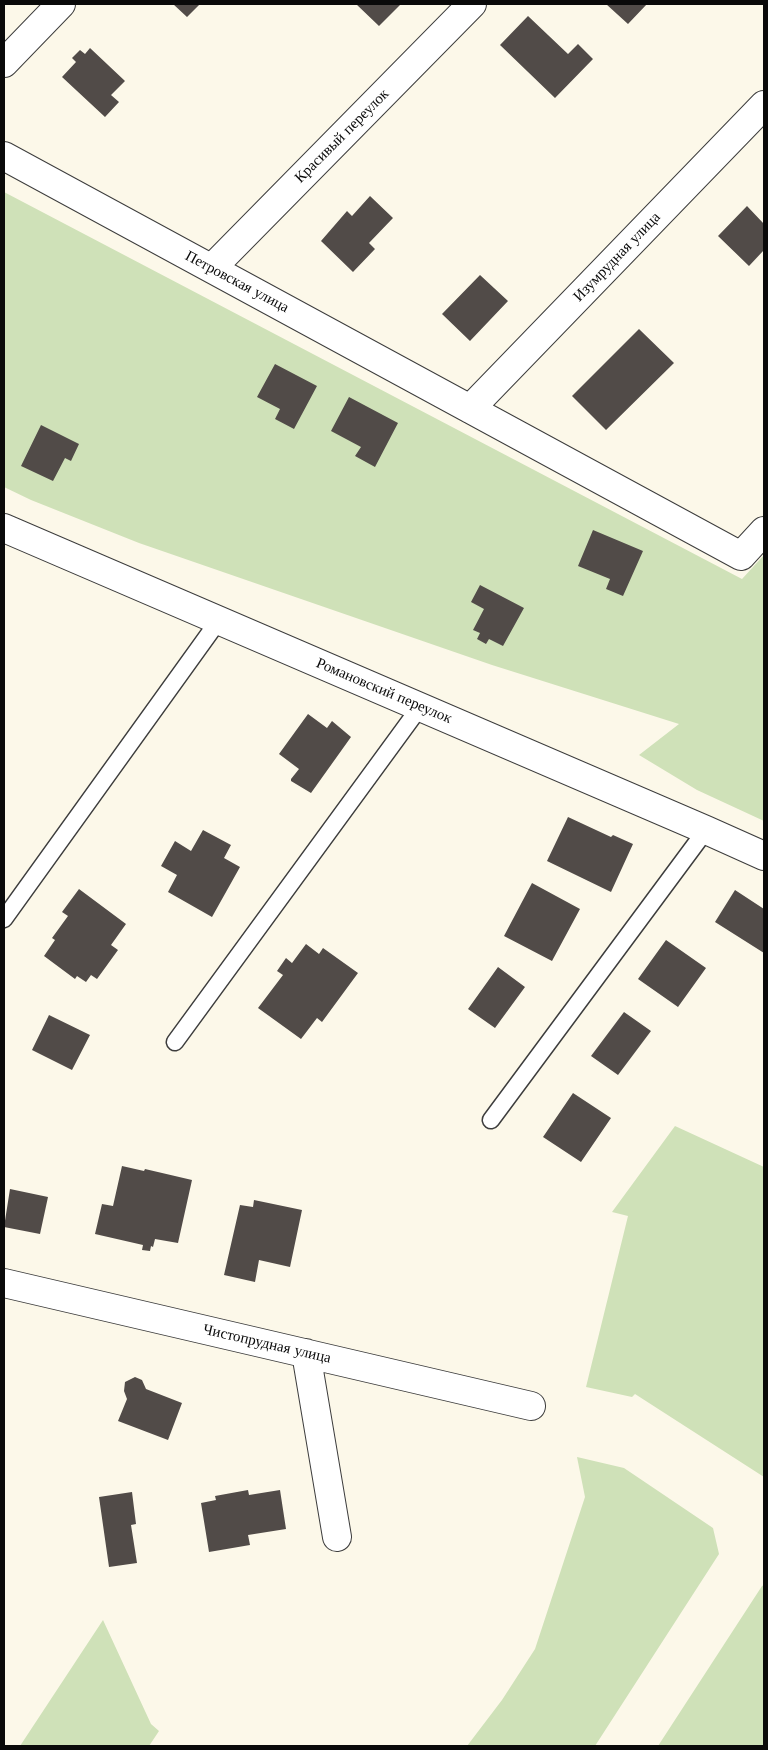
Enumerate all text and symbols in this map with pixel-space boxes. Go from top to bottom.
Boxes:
street label: Красивый переулок [291,85,393,187]
street label: Изумрудная улица [570,208,664,306]
street label: Петровская улица [182,247,292,317]
street label: Романовский переулок [313,654,455,728]
street label: Чистопрудная улица [201,1321,333,1367]

